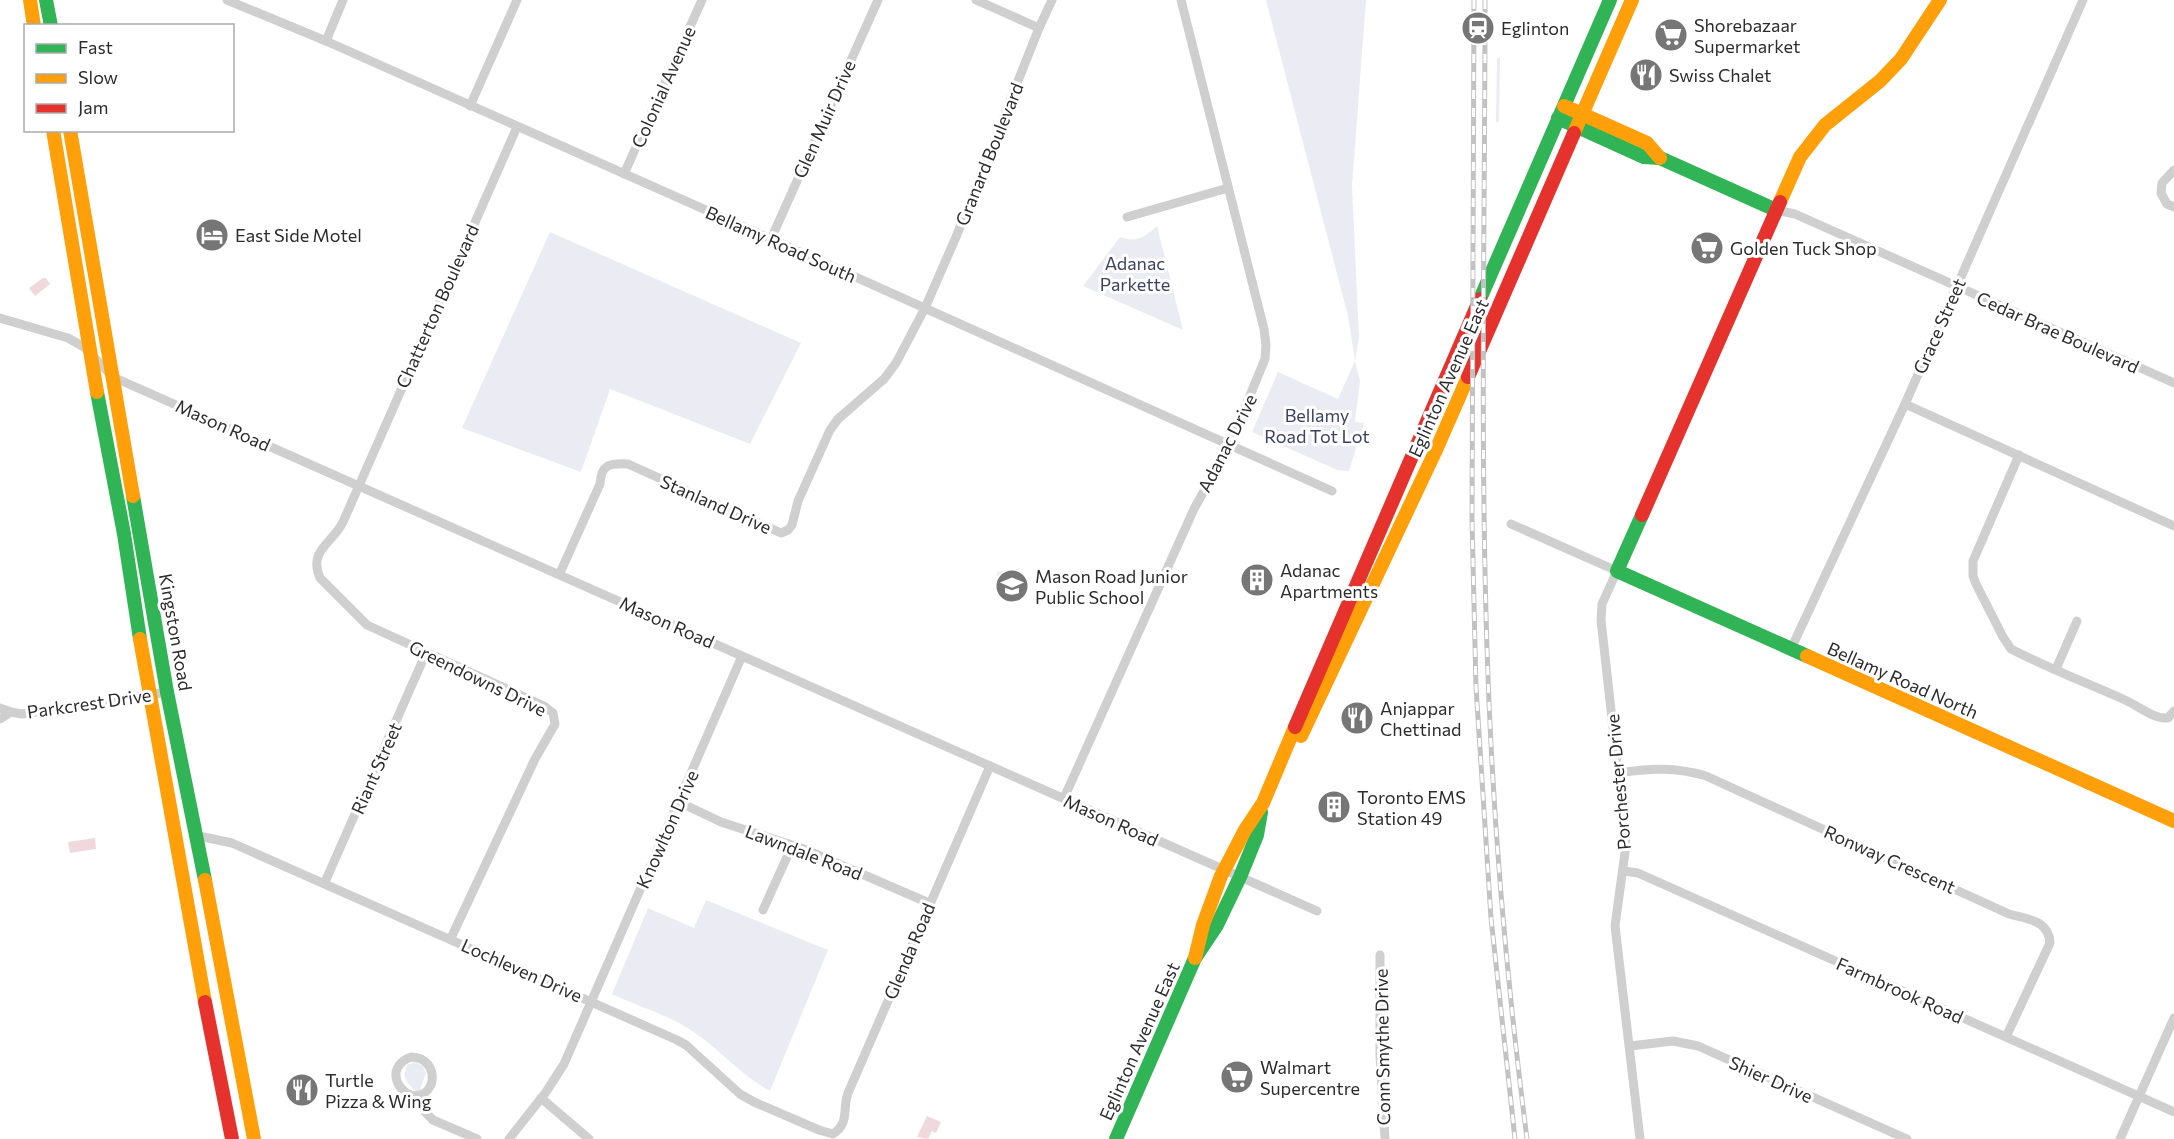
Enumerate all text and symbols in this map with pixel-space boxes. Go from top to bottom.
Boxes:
station icon: Eglinton [1460,10,1496,46]
place label: Shorebazaar Supermarket [1694,14,1800,57]
place label: Eglinton [1501,17,1569,39]
supermarket icon: Shorebazaar Supermarket [1653,17,1689,53]
street label: Colonial Avenue [626,23,700,151]
legend [24,24,234,132]
text: Fast [78,36,113,58]
street label: Glen Muir Drive [788,57,860,181]
restaurant icon: Swiss Chalet [1628,57,1664,93]
place label: Swiss Chalet [1669,64,1771,86]
text: Slow [78,66,118,88]
street label: Granard Boulevard [950,79,1028,229]
text: Jam [78,96,108,118]
street label: Bellamy Road South [702,201,860,287]
hotel icon: East Side Motel [194,217,230,253]
street label: Chatterton Boulevard [391,221,483,391]
place label: East Side Motel [235,224,362,246]
supermarket icon: Golden Tuck Shop [1689,230,1725,266]
place label: Golden Tuck Shop [1730,237,1877,259]
park label: Adanac Parkette [1100,252,1170,295]
street label: Grace Street [1908,275,1970,377]
street label: Cedar Brae Boulevard [1973,286,2143,378]
street label: Eglinton Avenue East [1403,296,1493,460]
street label: Adanac Drive [1193,390,1261,496]
street label: Mason Road [172,394,274,456]
park label: Bellamy Road Tot Lot [1264,404,1370,447]
street label: Stanland Drive [657,470,775,538]
place label: Adanac Apartments [1280,559,1378,602]
building icon: Adanac Apartments [1239,562,1275,598]
place label: Mason Road Junior Public School [1035,565,1188,608]
school or university icon: Mason Road Junior Public School [994,568,1030,604]
street label: Kingston Road [155,572,197,692]
street label: Mason Road [616,591,718,653]
street label: Greendowns Drive [406,635,550,721]
street label: Bellamy Road North [1824,637,1982,723]
street label: Parkcrest Drive [26,683,152,723]
place label: Anjappar Chettinad [1380,697,1462,740]
restaurant icon: Anjappar Chettinad [1339,700,1375,736]
street label: Porchester Drive [1601,713,1635,851]
street label: Riant Street [346,719,406,817]
street label: Knowlton Drive [631,766,703,892]
place label: Toronto EMS Station 49 [1357,786,1466,829]
street label: Mason Road [1060,789,1162,851]
building icon: Toronto EMS Station 49 [1316,789,1352,825]
street label: Lawndale Road [742,820,866,884]
street label: Ronway Crescent [1821,820,1959,898]
street label: Glenda Road [879,899,939,1003]
street label: Lochleven Drive [458,934,586,1006]
street label: Farmbrook Road [1833,952,1967,1028]
street label: Eglinton Avenue East [1094,959,1184,1123]
street label: Conn Smythe Drive [1370,968,1394,1126]
street label: Shier Drive [1726,1051,1816,1107]
place label: Walmart Supercentre [1260,1056,1360,1099]
supermarket icon: Walmart Supercentre [1219,1059,1255,1095]
place label: Turtle Pizza & Wing [325,1069,432,1112]
restaurant icon: Turtle Pizza & Wing [284,1072,320,1108]

